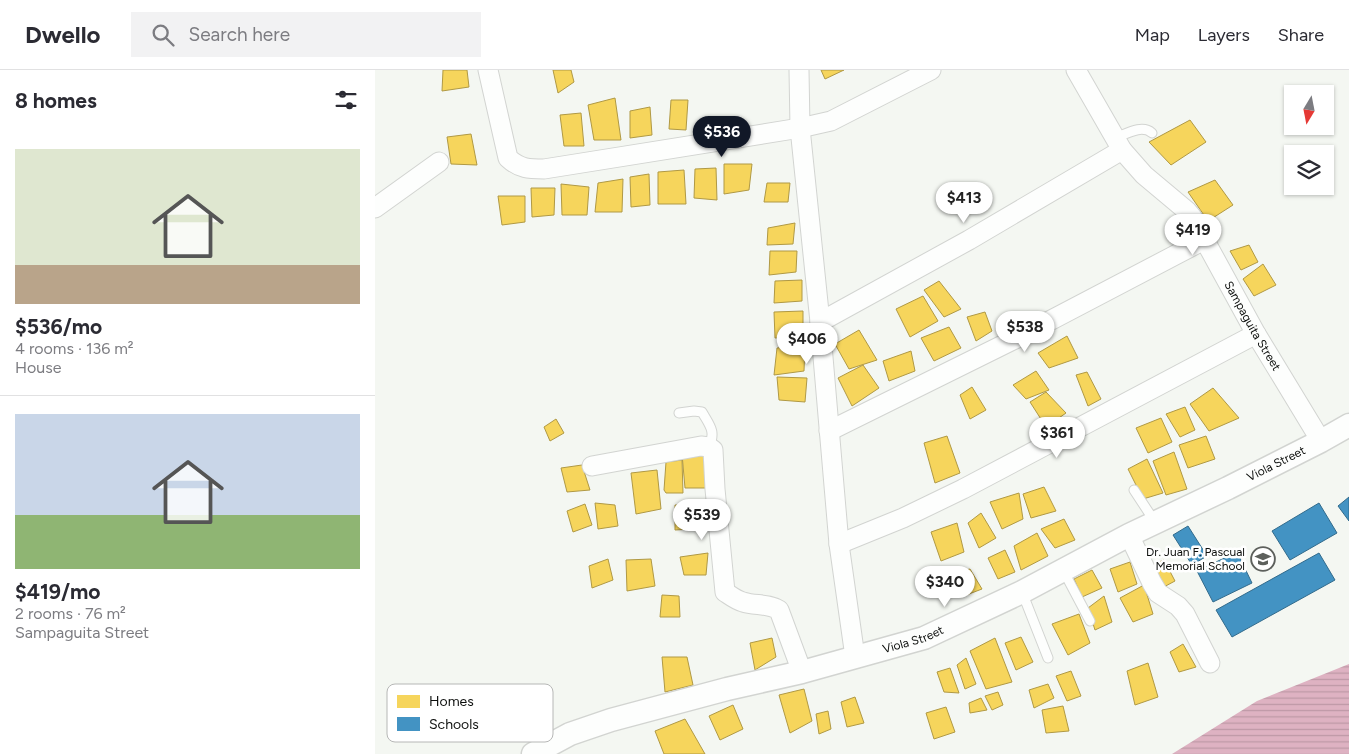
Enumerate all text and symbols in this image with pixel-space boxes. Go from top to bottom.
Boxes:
search box [131,12,481,57]
text: Dwello [25,20,101,49]
icon: search [149,21,177,49]
text: Search here [189,23,290,46]
text: Map [1135,24,1170,46]
text: Layers [1198,24,1250,46]
text: Share [1278,24,1324,46]
north arrow [1284,85,1334,135]
map controls [1284,85,1334,195]
icon: filters [332,86,360,114]
text: 8 homes [15,88,97,113]
pin: $536 [692,116,752,158]
text: $536 [704,122,740,141]
button: layers [1284,145,1334,195]
icon: home [143,181,233,271]
pin: $413 [934,182,994,224]
text: $413 [947,188,981,207]
pin: $419 [1163,214,1223,256]
text: $419 [1175,220,1211,239]
street label: Sampaguita Street [1221,279,1284,374]
pin: $538 [995,310,1055,353]
text: $536/mo [15,314,102,339]
text: $538 [1007,317,1043,336]
pin: $406 [777,322,837,365]
text: $406 [788,329,826,348]
text: 4 rooms · 136 m² [15,339,134,358]
text: House [15,358,61,377]
pin: $361 [1027,416,1087,459]
text: $361 [1040,423,1074,442]
street label: Viola Street [1245,443,1308,484]
icon: home [143,447,233,537]
pin: $539 [672,498,732,541]
text: $539 [684,505,720,524]
place label: Dr. Juan F. Pascual Memorial School [1146,545,1245,573]
school or university icon: Dr. Juan F. Pascual Memorial School [1250,546,1276,572]
pin: $340 [915,566,975,608]
text: $340 [926,572,964,591]
text: $419/mo [15,579,101,604]
text: 2 rooms · 76 m² [15,604,126,623]
text: Sampaguita Street [15,623,149,642]
street label: Viola Street [881,623,946,656]
legend [387,684,553,742]
text: Homes [429,693,474,710]
text: Schools [429,716,479,733]

